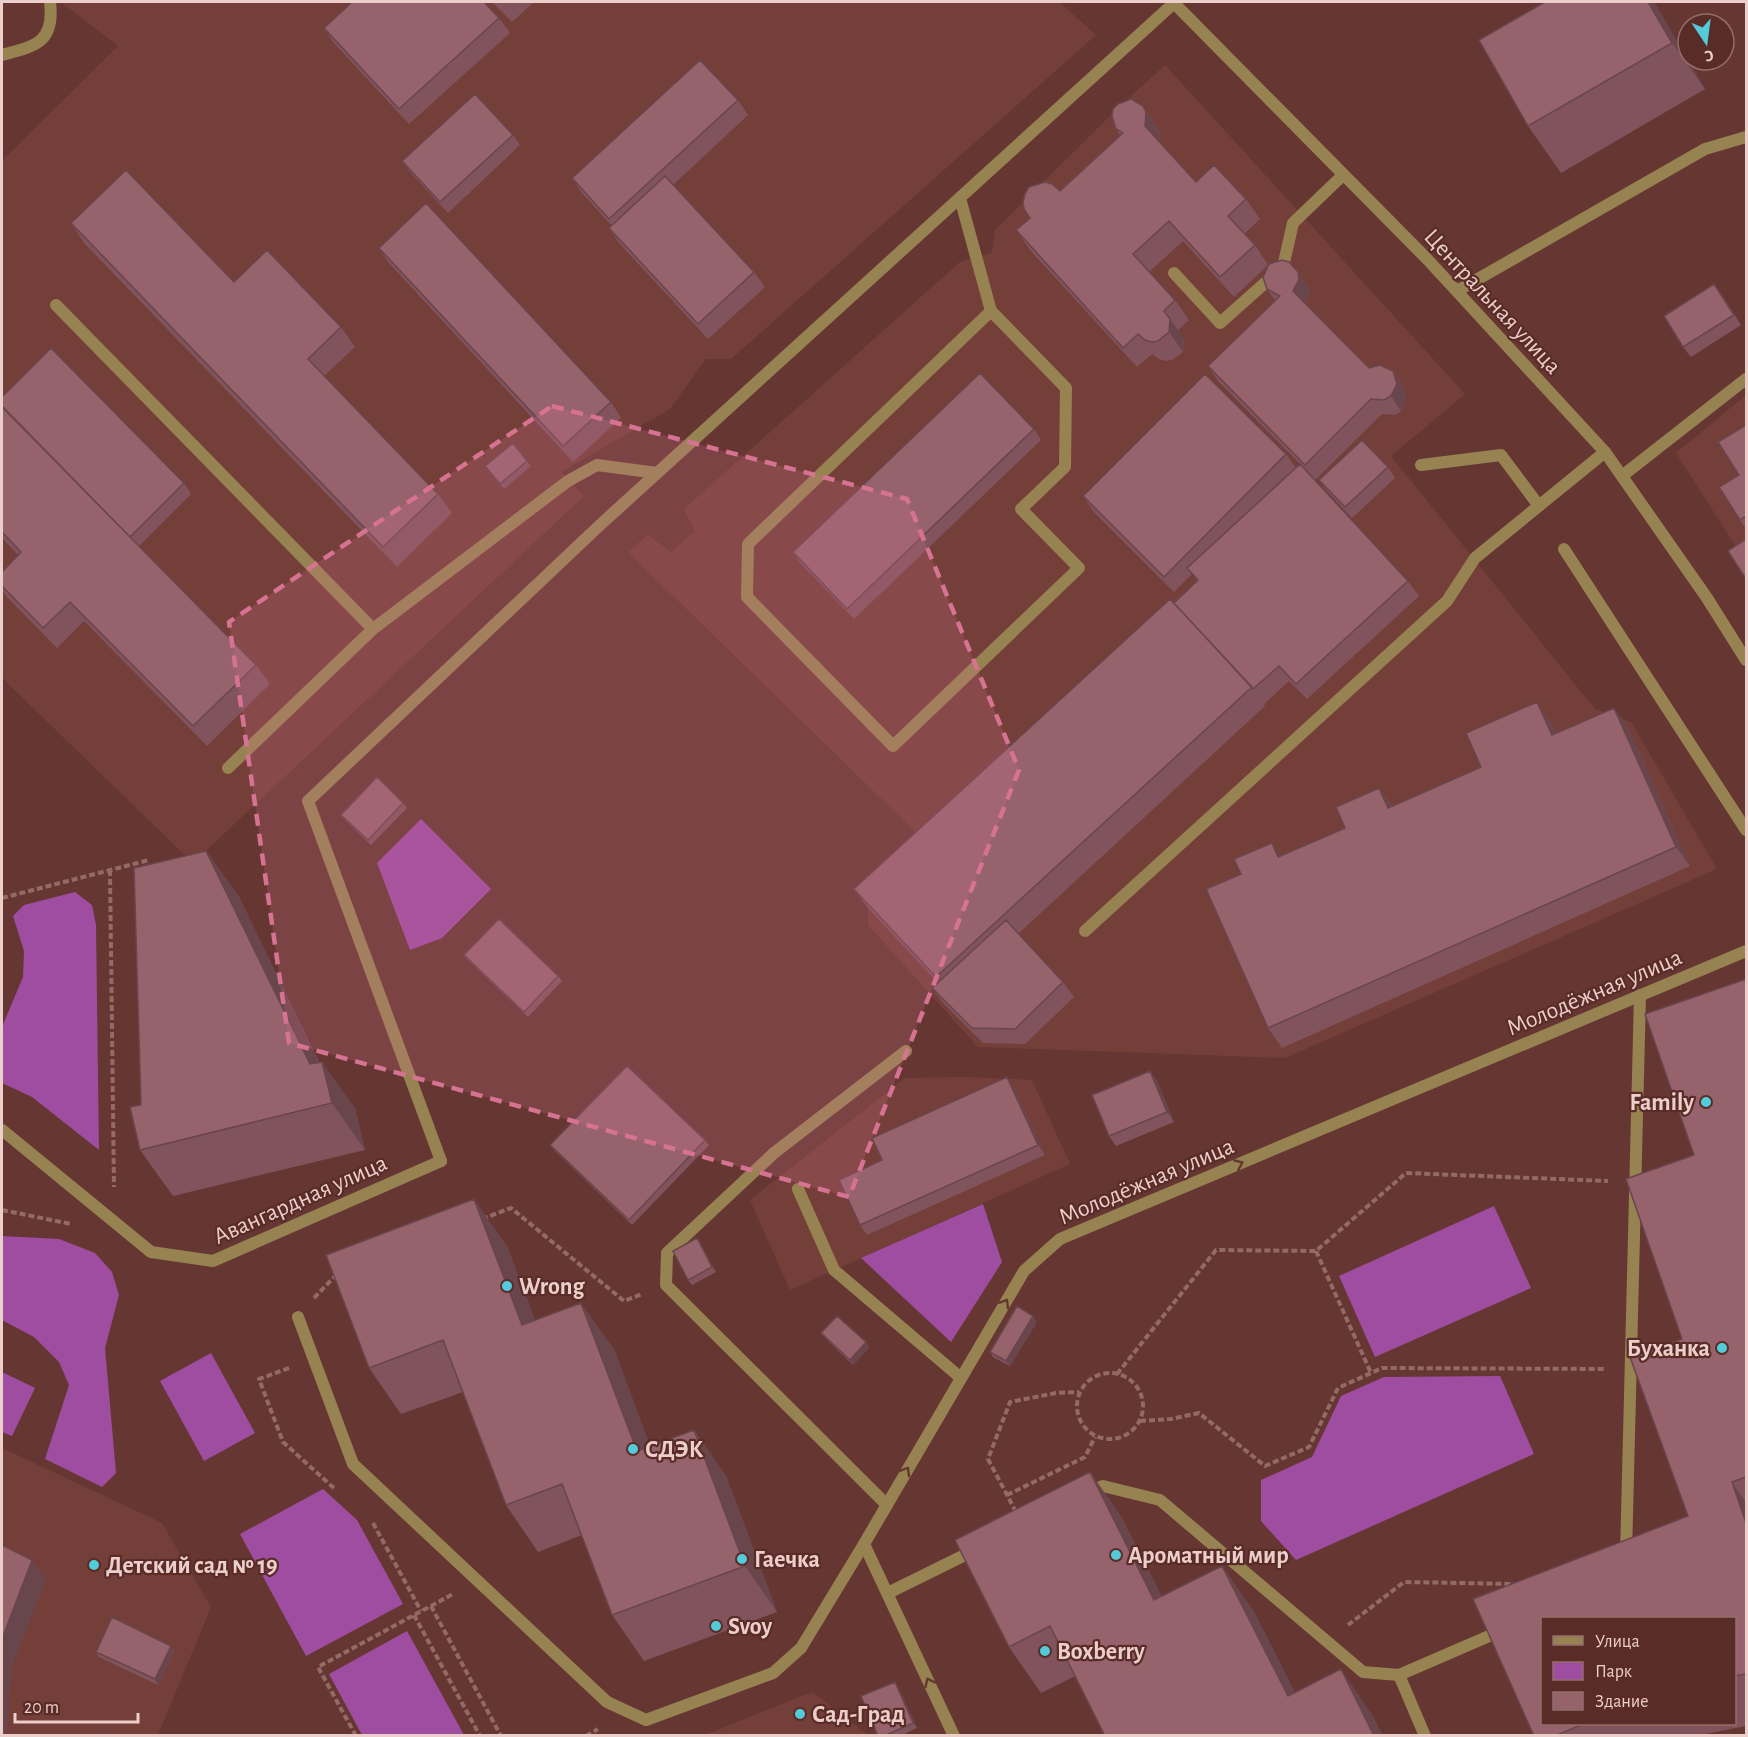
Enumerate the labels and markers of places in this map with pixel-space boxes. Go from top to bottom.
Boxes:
place label: Family [1630,1091,1694,1115]
marker: Family [1699,1095,1713,1109]
place label: Wrong [519,1275,585,1299]
marker: Wrong [500,1279,514,1293]
place label: Буханка [1627,1337,1710,1361]
marker: Буханка [1715,1341,1729,1355]
place label: СДЭК [645,1438,704,1462]
marker: СДЭК [626,1442,640,1456]
place label: Ароматный мир [1128,1544,1289,1568]
place label: Гаечка [754,1548,820,1572]
marker: Ароматный мир [1109,1548,1123,1562]
marker: Гаечка [735,1552,749,1566]
place label: Детский сад № 19 [106,1554,278,1578]
marker: Детский сад № 19 [87,1558,101,1572]
place label: Svoy [728,1615,772,1639]
marker: Svoy [709,1619,723,1633]
place label: Boxberry [1057,1640,1145,1664]
marker: Boxberry [1038,1644,1052,1658]
place label: Сад-Град [812,1703,905,1727]
marker: Сад-Град [793,1707,807,1721]

